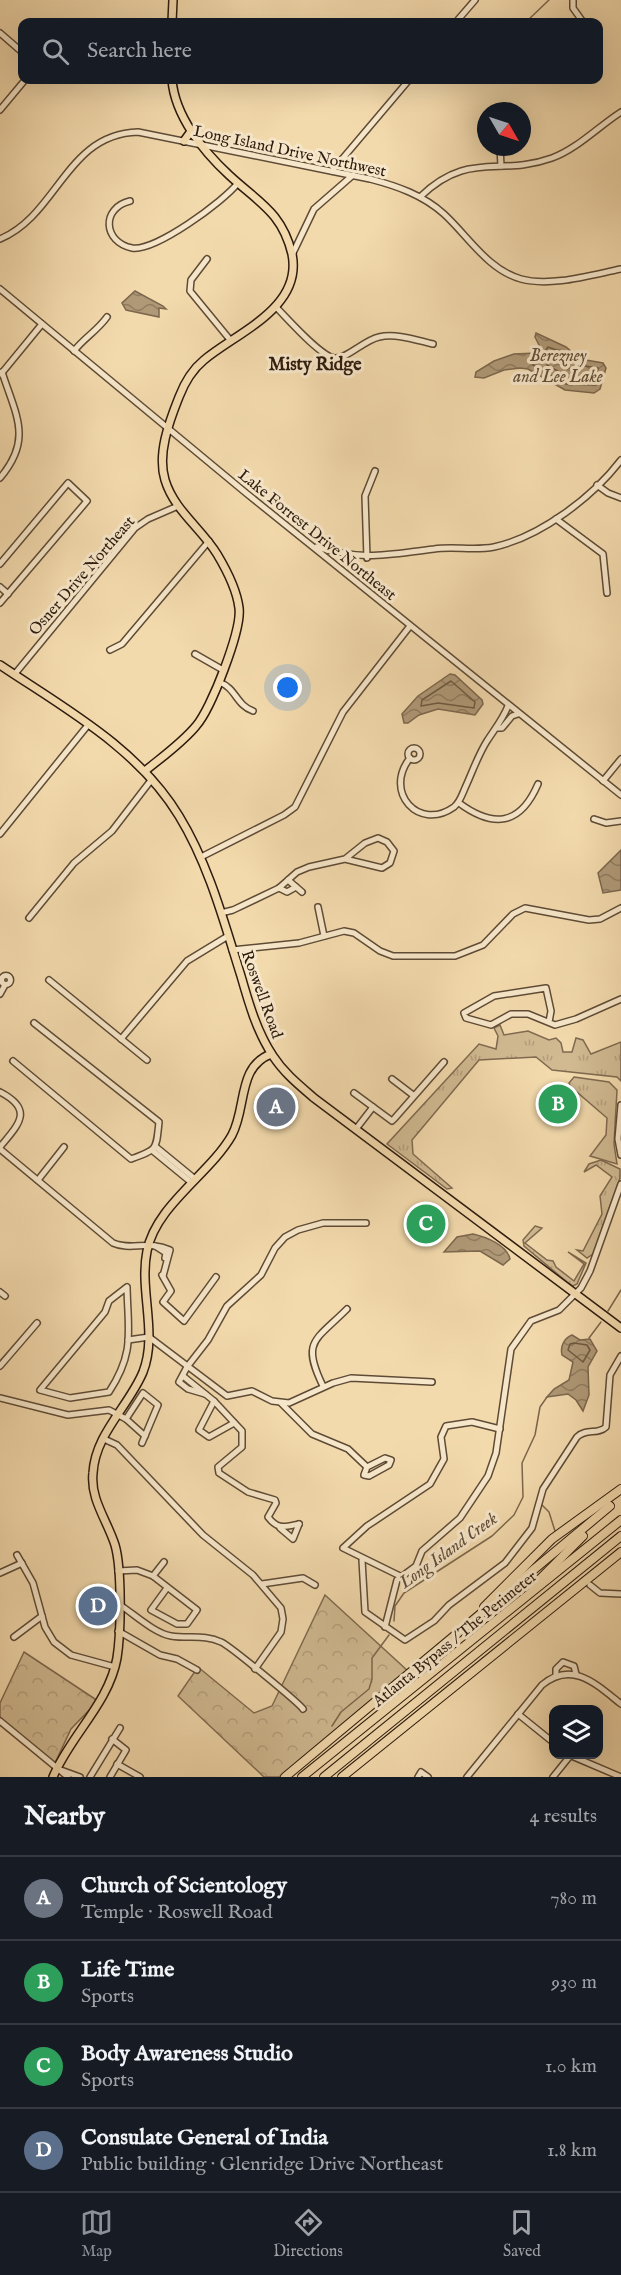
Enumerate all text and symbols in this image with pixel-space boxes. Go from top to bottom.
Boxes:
search box [18,18,603,84]
icon: search [39,35,72,68]
text: Search here [87,37,192,65]
north arrow [477,102,531,156]
street label: Long Island Drive Northwest [191,122,388,182]
water label: Berezney and Lee Lake [512,345,603,389]
district label: Misty Ridge [268,354,362,377]
street label: Lake Forrest Drive Northeast [234,466,400,606]
street label: Osner Drive Northeast [25,512,140,640]
your location [273,673,302,702]
street label: Roswell Road [236,948,287,1042]
pin: B [538,1082,578,1126]
pin: A [256,1084,296,1130]
pin: C [406,1202,446,1246]
water label: Long Island Creek [394,1508,503,1595]
street label: Atlanta Bypass / The Perimeter [368,1567,542,1713]
pin: D [78,1584,118,1628]
map controls [549,1705,603,1759]
button: layers [549,1705,603,1759]
text: Nearby [24,1800,105,1833]
text: 4 results [530,1804,597,1829]
text: Church of Scientology [81,1872,287,1900]
text: A [37,1886,50,1911]
text: 780 m [550,1886,597,1911]
text: Temple · Roswell Road [81,1900,273,1925]
text: Life Time [81,1956,174,1984]
text: B [37,1970,50,1995]
text: 930 m [551,1970,597,1995]
text: Sports [81,1984,134,2009]
text: Body Awareness Studio [81,2040,293,2068]
text: C [36,2054,51,2079]
text: 1.0 km [545,2054,597,2079]
text: Sports [81,2068,134,2093]
text: Consulate General of India [81,2124,328,2152]
text: D [35,2138,52,2163]
text: 1.8 km [547,2138,597,2163]
text: Public building · Glenridge Drive Northeast [81,2152,443,2177]
tab: Map [80,2206,113,2262]
tab: Directions [273,2206,343,2262]
tab: Saved [503,2206,541,2262]

